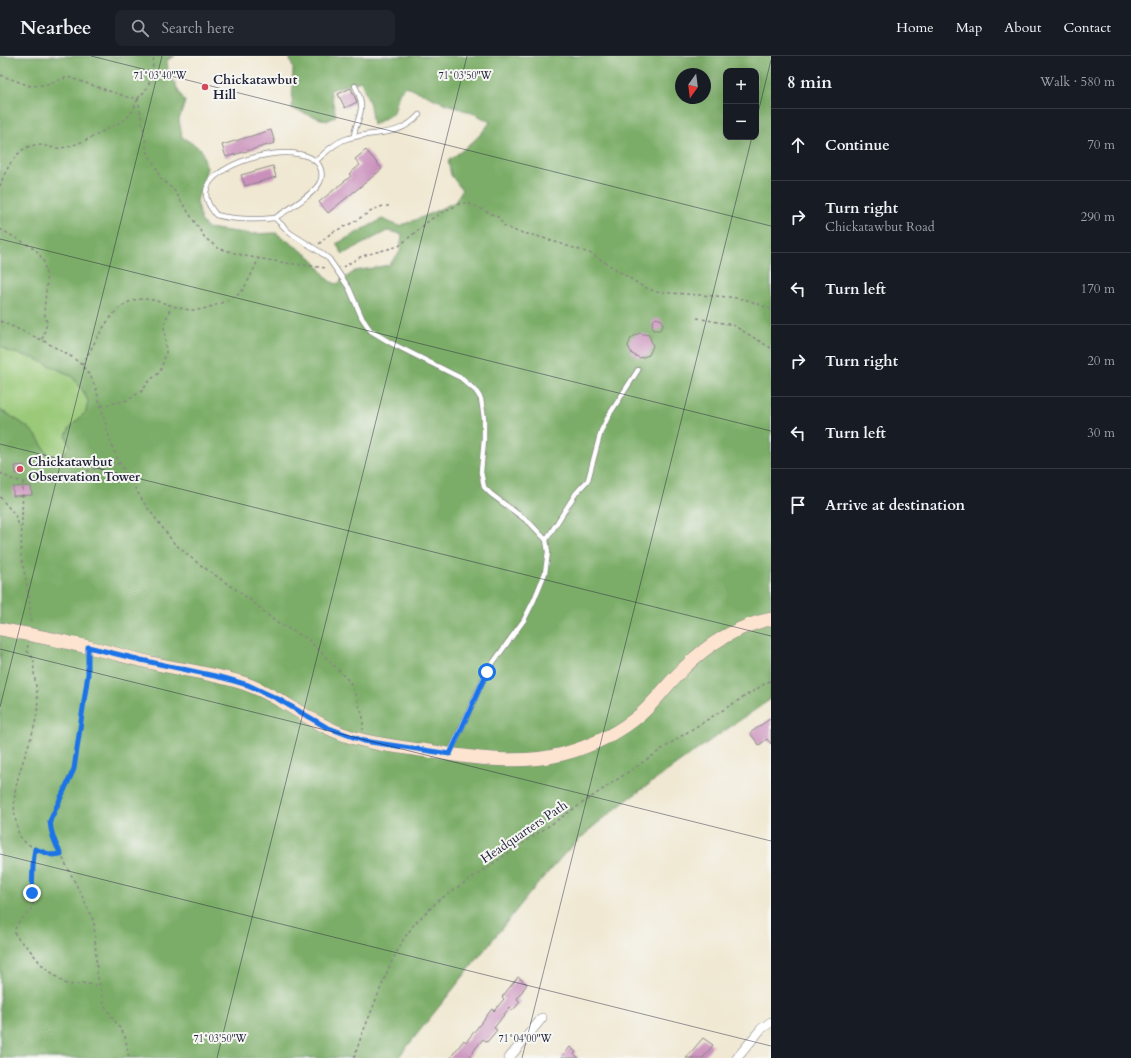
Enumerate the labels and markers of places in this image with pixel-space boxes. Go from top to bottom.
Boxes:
place label: Chickatawbut Hill [213,71,298,104]
marker: Chickatawbut Hill [200,82,210,92]
place label: Chickatawbut Observation Tower [28,453,141,486]
marker: Chickatawbut Observation Tower [15,464,25,474]

